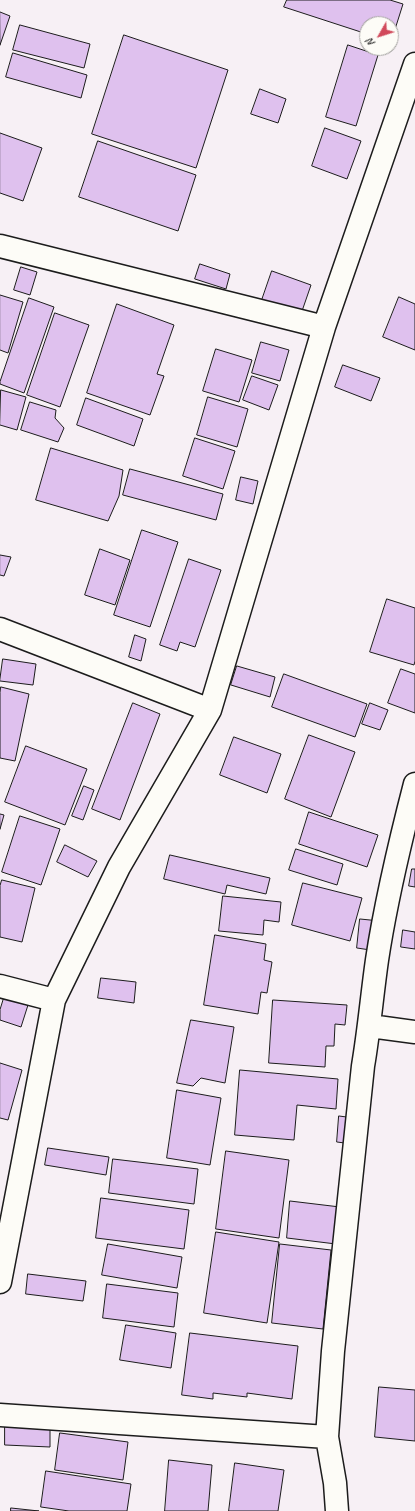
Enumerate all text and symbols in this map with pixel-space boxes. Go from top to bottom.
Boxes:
north arrow [359,16,399,56]
text: N [363,36,378,50]

